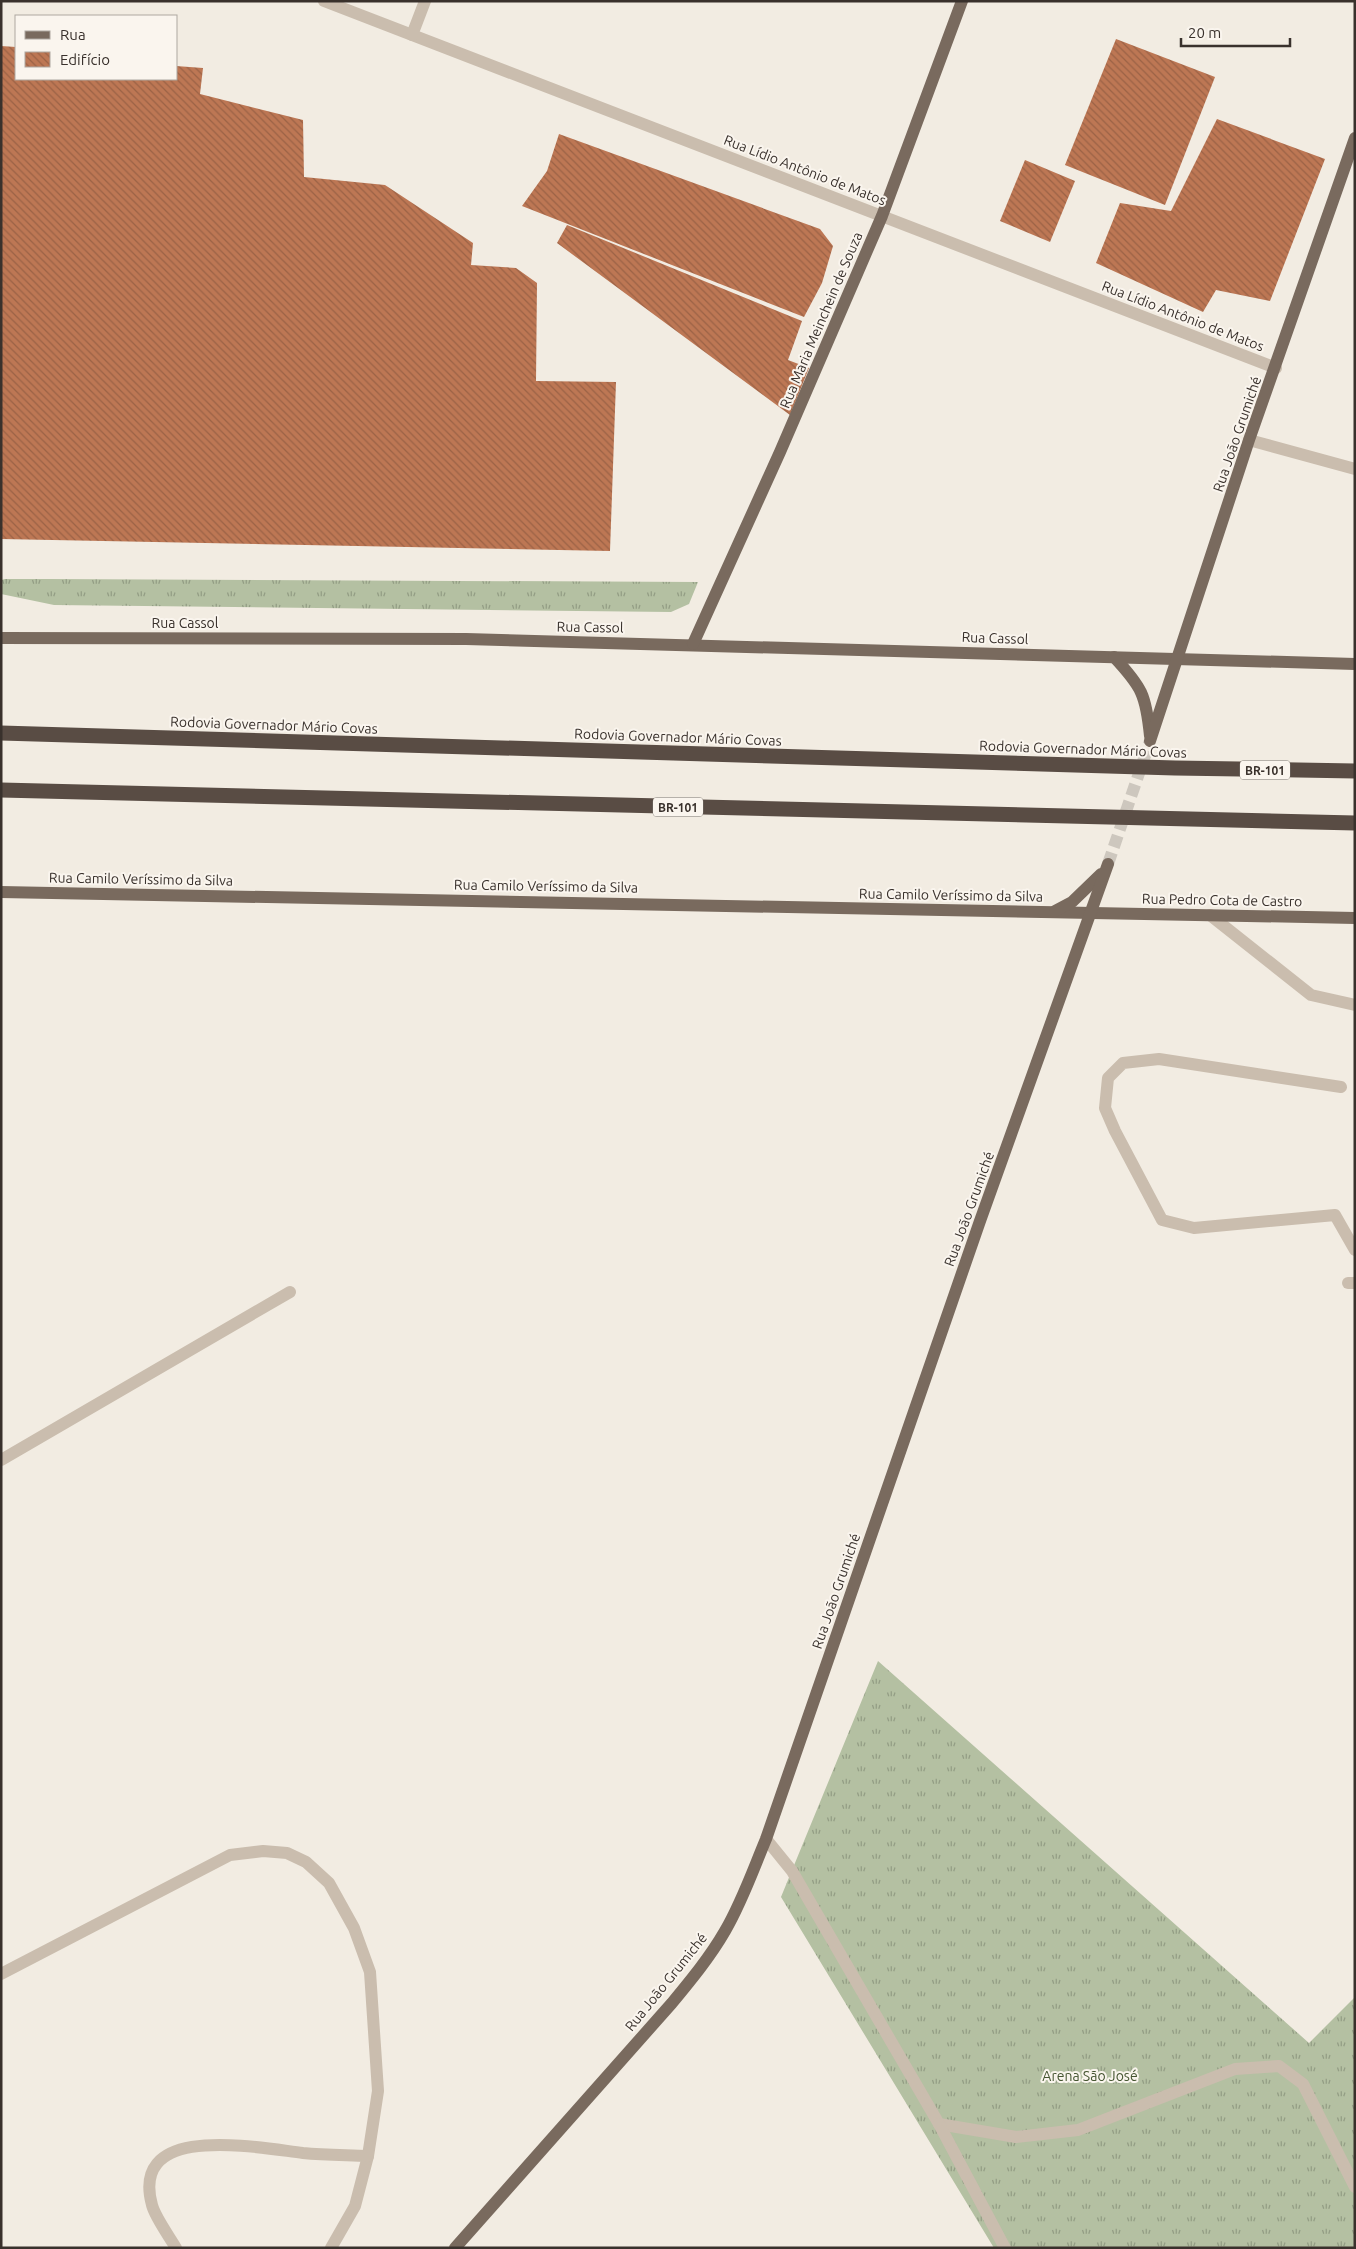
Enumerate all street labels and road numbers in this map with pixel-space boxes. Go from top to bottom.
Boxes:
street label: Rua Lídio Antônio de Matos [722,132,888,208]
street label: Rua Maria Meinchein de Souza [777,229,865,411]
street label: Rua Lídio Antônio de Matos [1100,278,1266,354]
street label: Rua João Grumiché [1210,374,1264,494]
street label: Rua Cassol [152,615,219,631]
street label: Rua Cassol [556,618,624,636]
street label: Rua Cassol [961,629,1029,647]
street label: Rodovia Governador Mário Covas [170,713,378,737]
street label: Rodovia Governador Mário Covas [574,725,782,749]
street label: Rodovia Governador Mário Covas [979,737,1187,761]
road number: BR-101 [1240,760,1290,780]
road number: BR-101 [653,798,703,816]
street label: Rua Camilo Veríssimo da Silva [49,869,233,889]
street label: Rua Camilo Veríssimo da Silva [454,876,638,896]
street label: Rua Camilo Veríssimo da Silva [859,885,1043,905]
street label: Rua Pedro Cota de Castro [1142,891,1302,909]
street label: Rua João Grumiché [941,1149,997,1269]
street label: Rua João Grumiché [809,1531,863,1651]
street label: Rua João Grumiché [622,1930,710,2034]

